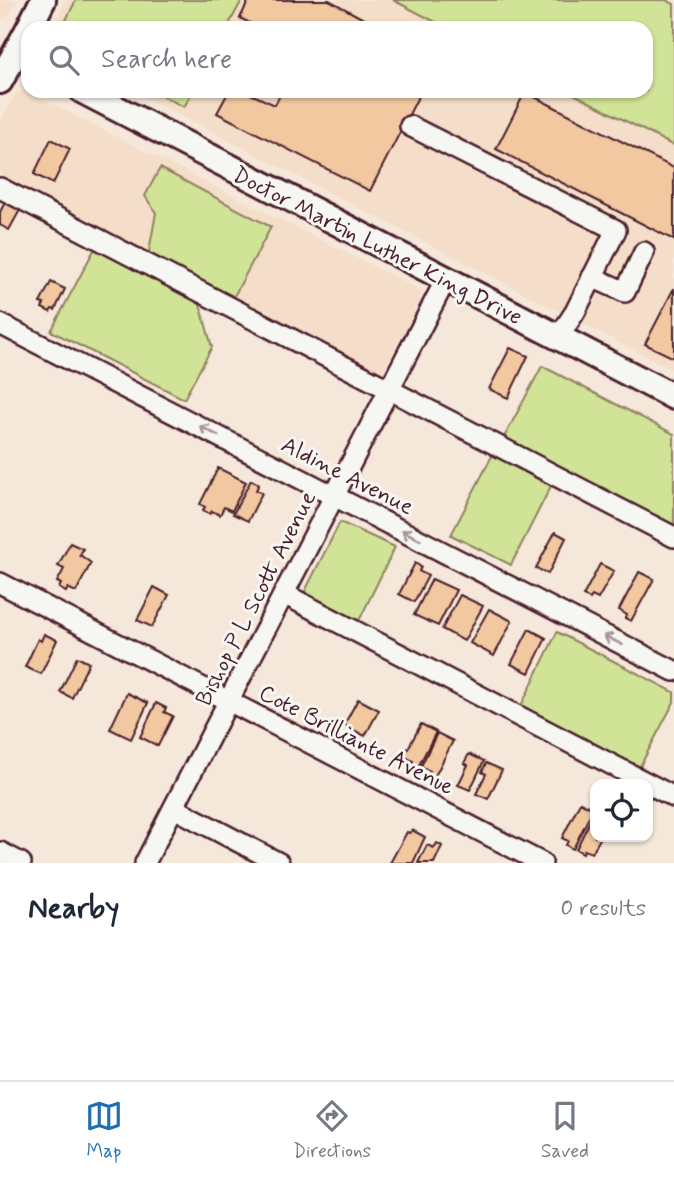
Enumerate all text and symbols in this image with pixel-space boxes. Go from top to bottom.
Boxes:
search box [21,21,653,98]
icon: search [45,41,83,79]
text: Search here [101,43,232,77]
street label: Doctor Martin Luther King Drive [227,161,527,333]
one-way arrow [199,424,220,438]
street label: Aldine Avenue [276,431,418,523]
street label: Bishop P L Scott Avenue [190,486,324,711]
one-way arrow [401,528,422,542]
one-way arrow [603,632,624,646]
street label: Cote Brilliante Avenue [253,679,459,803]
map controls [590,779,653,842]
button: locate [590,779,653,842]
text: Nearby [28,889,119,928]
text: 0 results [560,894,646,924]
tab: Map [85,1097,123,1164]
tab: Directions [293,1097,371,1164]
tab: Saved [541,1097,589,1164]

